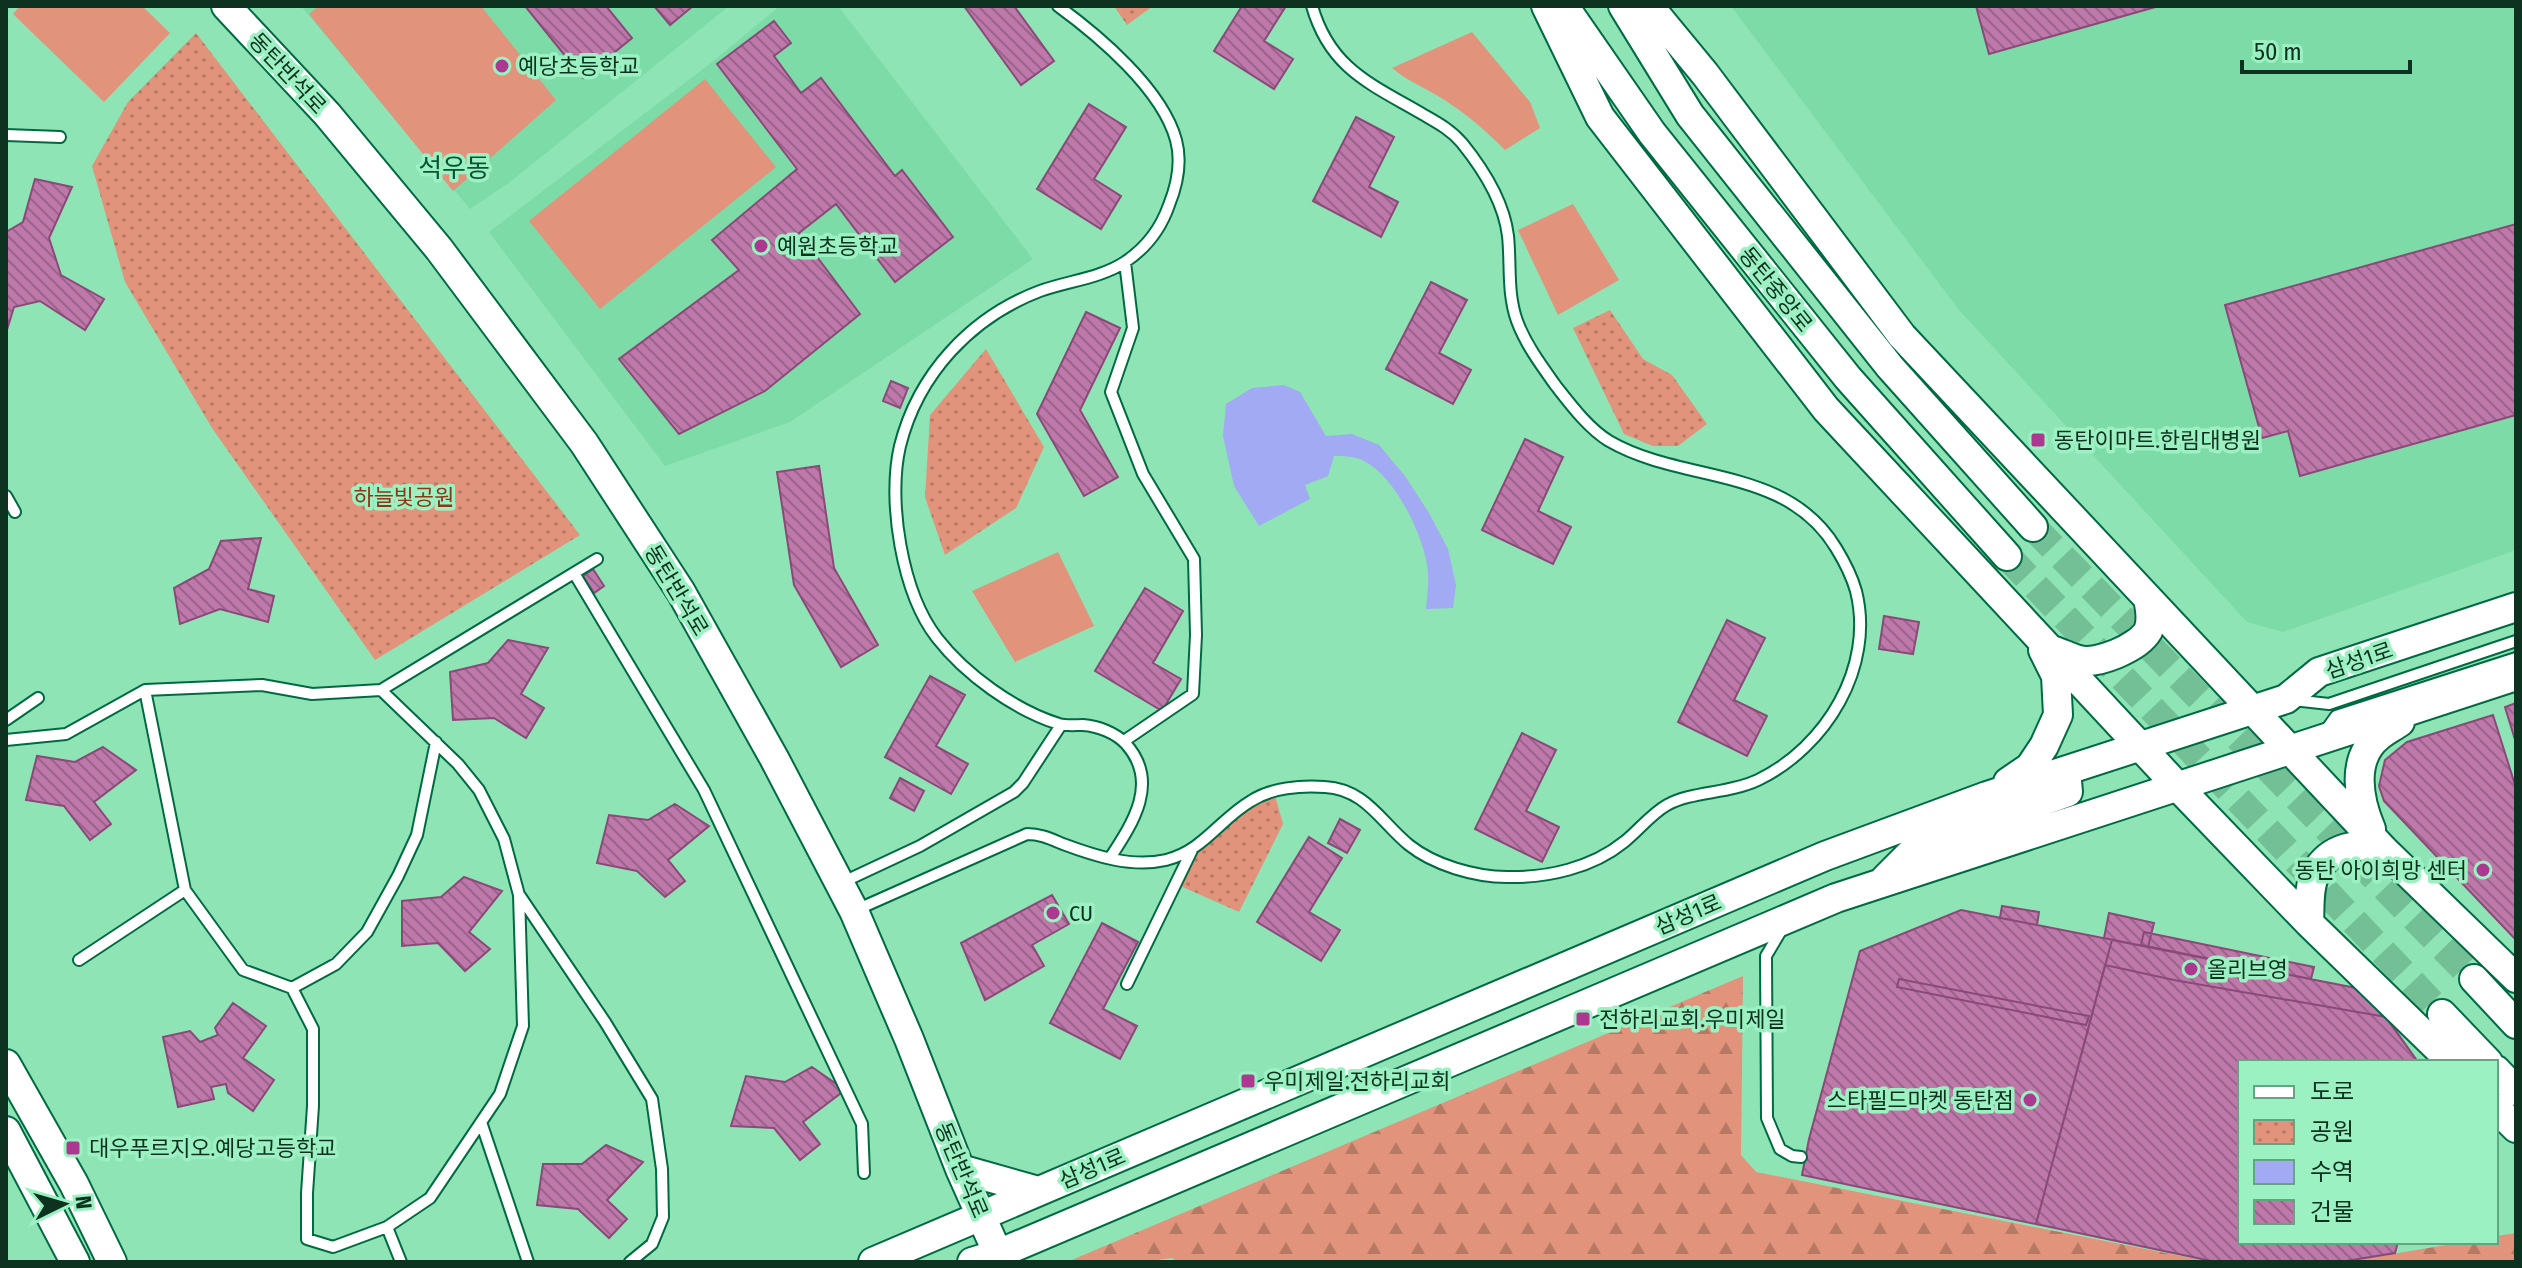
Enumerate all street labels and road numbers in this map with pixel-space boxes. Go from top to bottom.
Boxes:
street label: 동탄반석로 [243,27,332,120]
street label: 동탄중앙로 [1733,241,1818,337]
street label: 동탄반석로 [639,540,714,641]
street label: 삼성1로 [2322,636,2396,685]
street label: 삼성1로 [1651,888,1725,940]
street label: 동탄반석로 [929,1118,994,1222]
street label: 삼성1로 [1055,1142,1129,1194]

